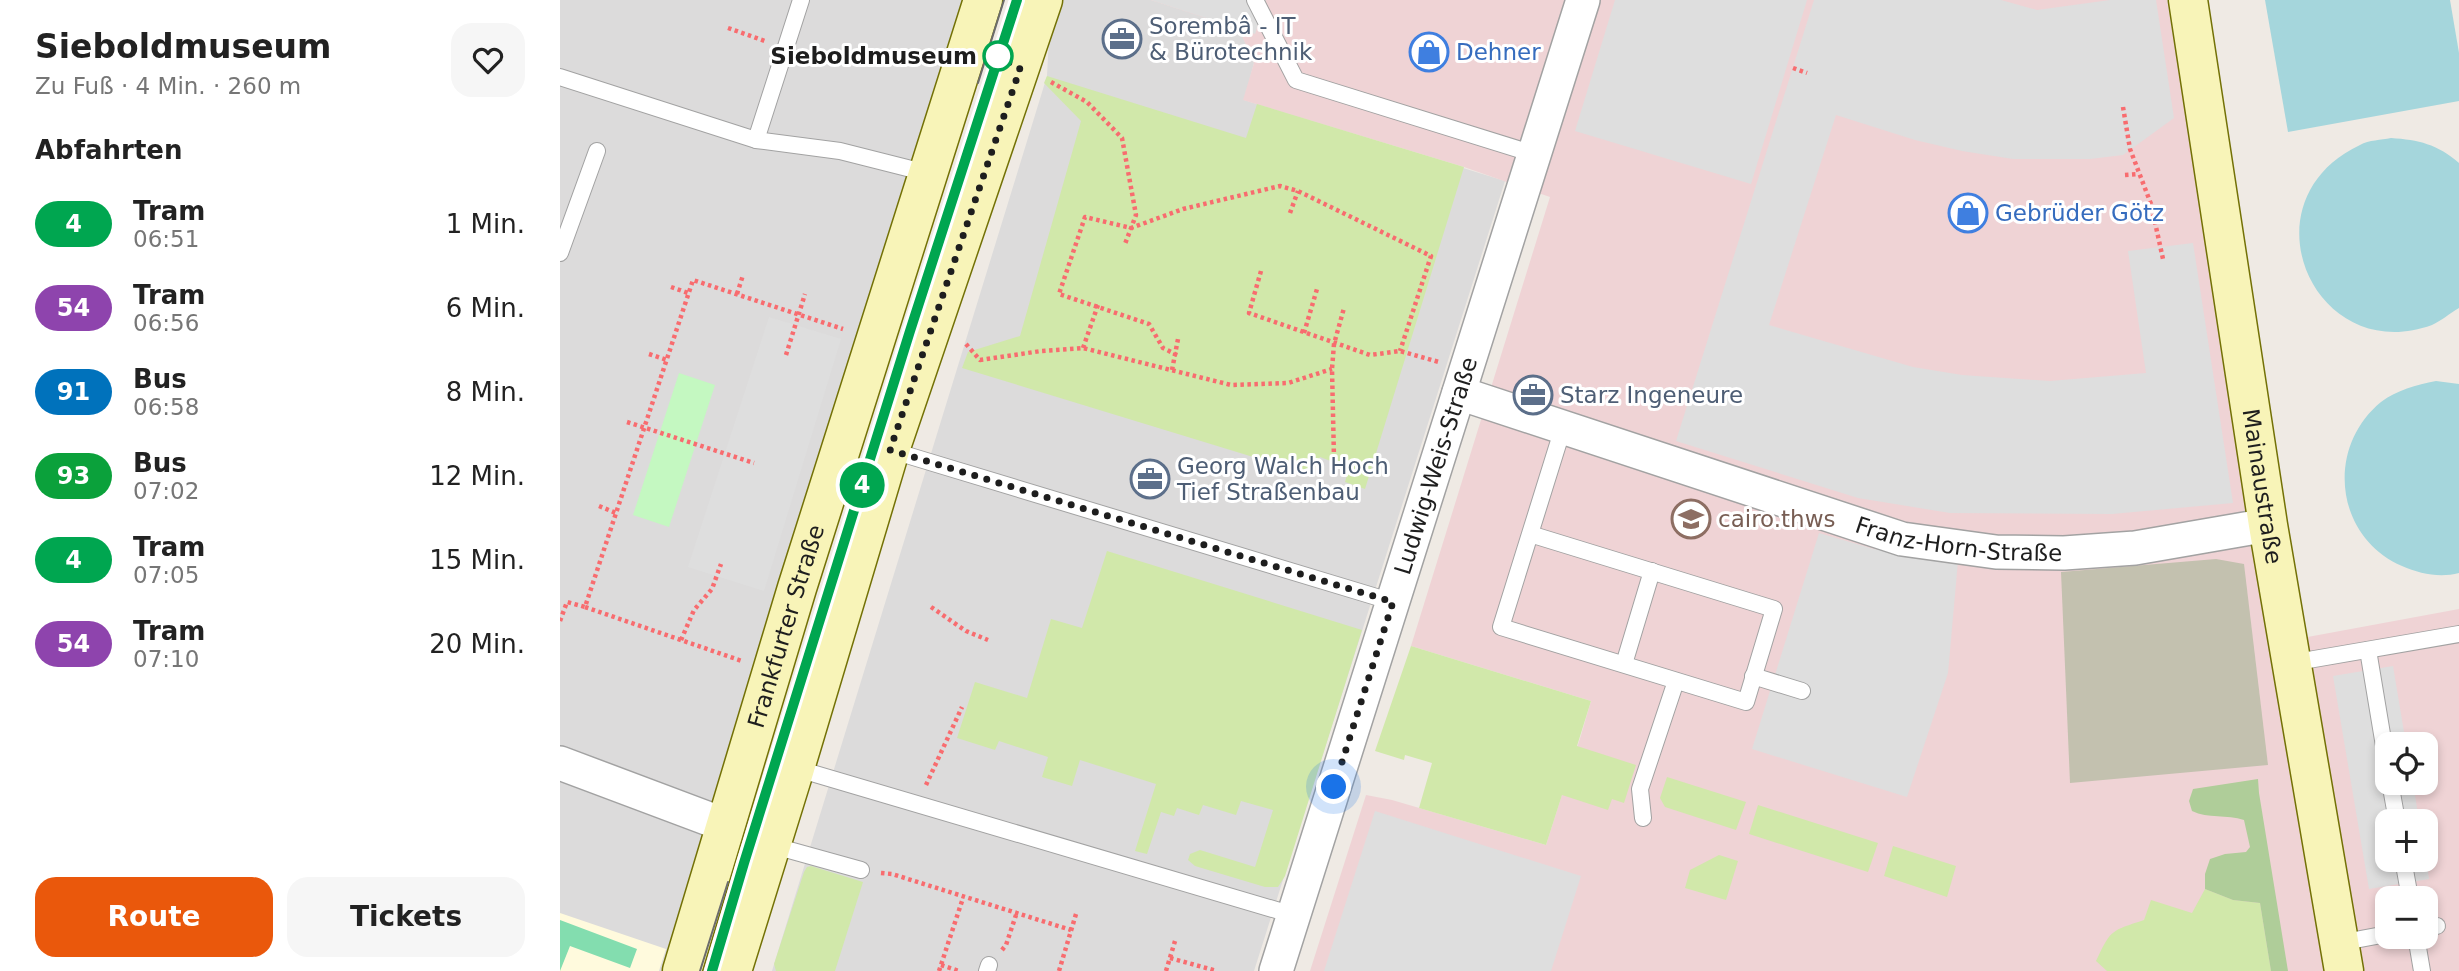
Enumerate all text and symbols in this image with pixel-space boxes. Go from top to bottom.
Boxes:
place label: Sorembâ - IT & Bürotechnik [1149,13,1313,65]
office icon: Sorembâ - IT & Bürotechnik [1101,18,1143,60]
button: heart [451,23,525,97]
text: Sieboldmuseum [35,27,331,66]
shop icon: Dehner [1408,31,1450,73]
place label: Dehner [1456,39,1541,65]
marker: Sieboldmuseum [983,41,1013,71]
place label: Sieboldmuseum [770,43,977,69]
text: Zu Fuß · 4 Min. · 260 m [35,73,301,99]
text: Abfahrten [35,135,183,165]
shop icon: Gebrüder Götz [1947,192,1989,234]
text: Tram [133,196,205,226]
place label: Gebrüder Götz [1995,200,2164,226]
text: 1 Min. [446,209,525,239]
text: 4 [65,210,82,238]
text: 06:51 [133,226,199,252]
text: Tram [133,280,205,310]
text: 6 Min. [446,293,525,323]
text: 54 [57,294,90,322]
text: 06:56 [133,310,199,336]
street label: Ludwig-Weis-Straße [1389,354,1482,578]
text: Bus [133,364,187,394]
office icon: Starz Ingeneure [1512,374,1554,416]
text: 8 Min. [446,377,525,407]
text: 91 [57,378,90,406]
place label: Starz Ingeneure [1560,382,1743,408]
text: 06:58 [133,394,199,420]
street label: Mainaustraße [2237,407,2287,566]
text: Bus [133,448,187,478]
place label: Georg Walch Hoch Tief Straßenbau [1176,453,1389,505]
office icon: Georg Walch Hoch Tief Straßenbau [1129,458,1171,500]
text: 12 Min. [429,461,525,491]
text: 93 [57,462,90,490]
line badge: 4 [839,462,885,508]
text: 4 [854,471,870,499]
text: 07:02 [133,478,199,504]
school or university icon: cairo.thws [1670,498,1712,540]
place label: cairo.thws [1718,506,1835,532]
street label: Franz-Horn-Straße [1852,512,2063,566]
street label: Frankfurter Straße [743,522,829,731]
text: Tram [133,532,205,562]
text: 15 Min. [429,545,525,575]
text: 4 [65,546,82,574]
text: 07:05 [133,562,199,588]
text: Tram [133,616,205,646]
text: 20 Min. [429,629,525,659]
text: 54 [57,630,90,658]
text: 07:10 [133,646,199,672]
map controls [2375,732,2438,949]
button: locate [2375,732,2438,795]
your location [1316,769,1351,804]
button: + [2375,809,2438,872]
button: Route [35,877,273,957]
button: Tickets [287,877,525,957]
button: − [2375,886,2438,949]

